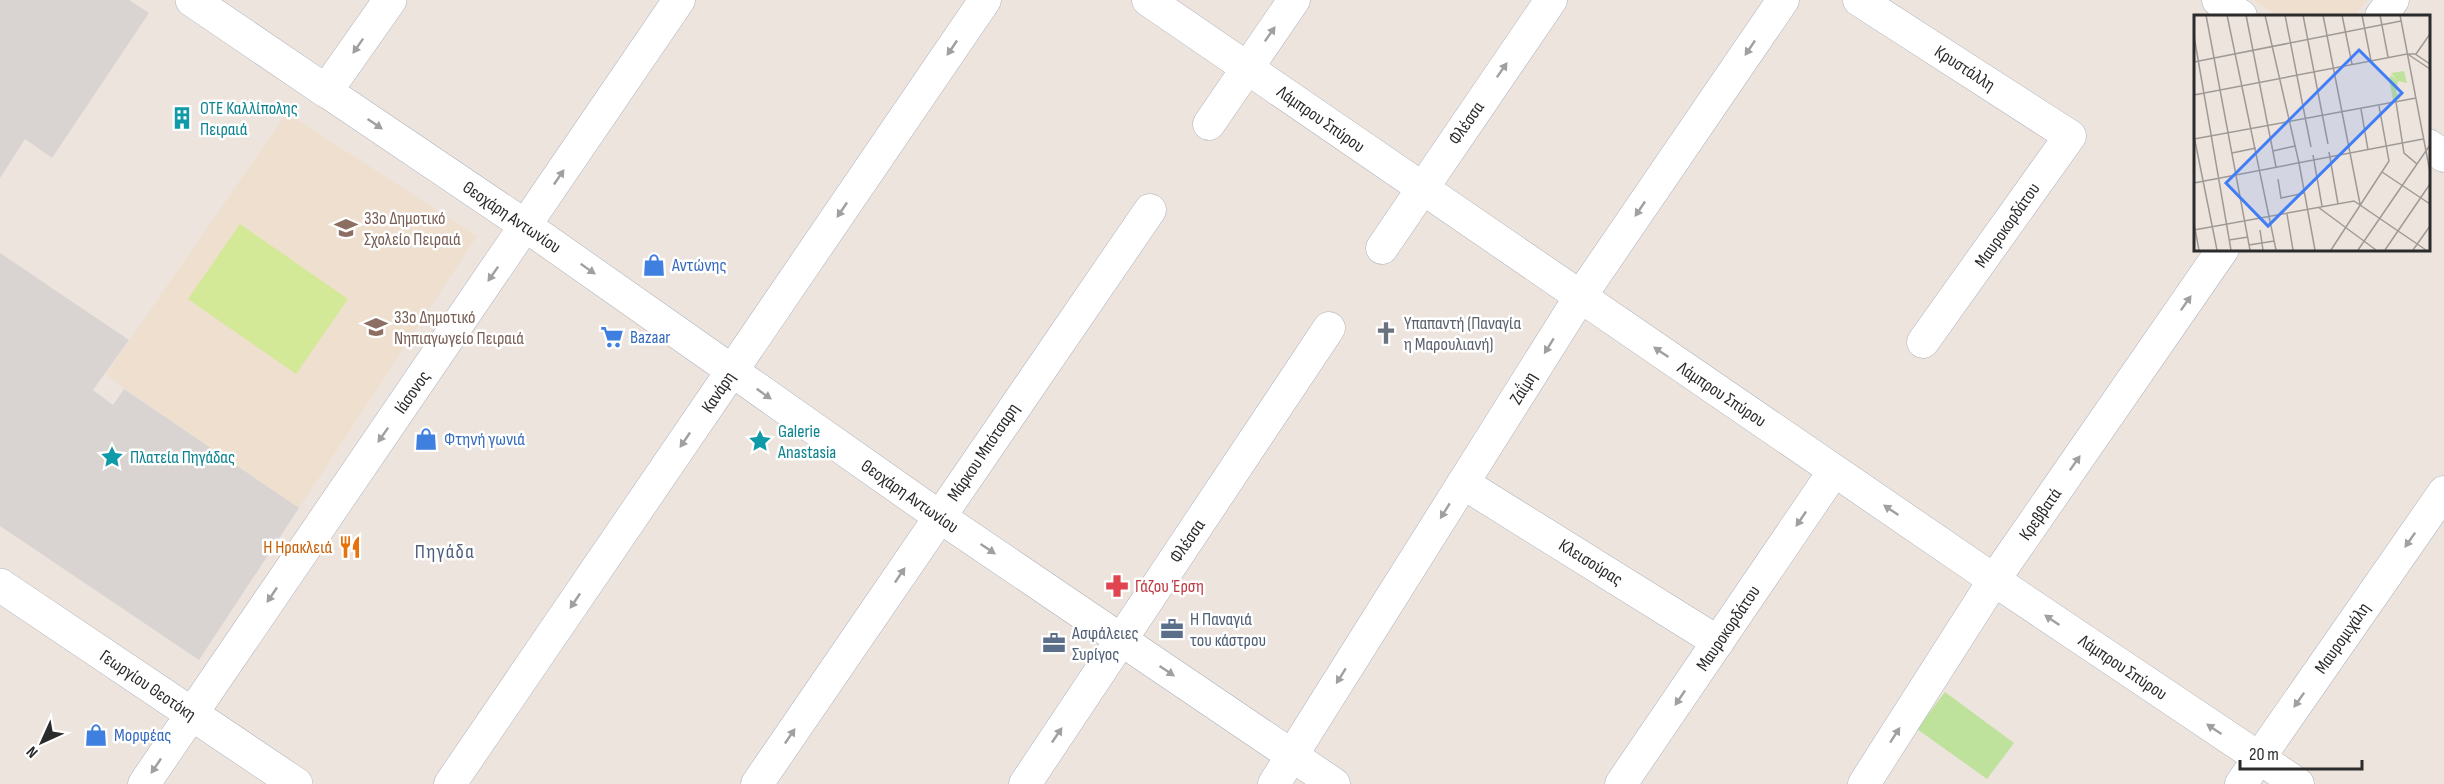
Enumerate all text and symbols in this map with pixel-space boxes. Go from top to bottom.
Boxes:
inset map [2194,15,2429,250]
one-way arrow [1264,26,1276,42]
one-way arrow [352,37,364,53]
one-way arrow [946,40,958,56]
one-way arrow [1744,40,1756,56]
street label: Κρυστάλλη [1931,41,1999,96]
one-way arrow [1496,63,1508,79]
street label: Λάμπρου Σπύρου [1272,81,1369,157]
street label: Φλέσσα [1444,97,1489,149]
place label: ΟΤΕ Καλλίπολης Πειραιά [200,98,298,140]
building icon: ΟΤΕ Καλλίπολης Πειραιά [169,105,195,131]
one-way arrow [367,118,383,129]
one-way arrow [553,170,565,186]
street label: Θεοχάρη Αντωνίου [459,177,565,258]
street label: Μαυροκορδάτου [1970,179,2044,272]
one-way arrow [836,201,848,217]
one-way arrow [1635,201,1646,217]
place label: 33ο Δημοτικό Σχολείο Πειραιά [364,208,461,250]
school or university icon: 33ο Δημοτικό Σχολείο Πειραιά [333,215,359,241]
shop icon: Αντώνης [641,252,667,278]
place label: Αντώνης [671,255,727,276]
one-way arrow [579,263,595,275]
one-way arrow [488,266,499,282]
one-way arrow [2180,295,2192,311]
place label: 33ο Δημοτικό Νηπιαγωγείο Πειραιά [394,307,524,349]
place label: Υπαπαντή (Παναγία η Μαρουλιανή) [1404,313,1521,355]
school or university icon: 33ο Δημοτικό Νηπιαγωγείο Πειραιά [363,314,389,340]
church icon: Υπαπαντή (Παναγία η Μαρουλιανή) [1373,320,1399,346]
supermarket icon: Bazaar [599,324,625,350]
place label: Bazaar [630,327,670,348]
one-way arrow [1543,338,1554,354]
one-way arrow [1653,347,1669,358]
street label: Λάμπρου Σπύρου [1673,357,1770,432]
street label: Ιάσονος [390,367,435,418]
street label: Κανάρη [697,368,740,417]
street label: Ζαΐμη [1505,368,1542,409]
one-way arrow [756,388,772,400]
street label: Μάρκου Μπότσαρη [943,399,1024,505]
place label: Galerie Anastasia [777,421,836,463]
one-way arrow [377,426,389,442]
shop icon: Φτηνή γωνιά [413,426,439,452]
place icon: Galerie Anastasia [747,428,773,454]
place label: Φτηνή γωνιά [444,429,525,450]
one-way arrow [680,432,691,448]
place icon: Πλατεία Πηγάδας [99,444,125,470]
place label: Πλατεία Πηγάδας [130,447,235,468]
street label: Θεοχάρη Αντωνίου [857,455,962,538]
one-way arrow [2069,456,2081,472]
street label: Κρεββατά [2015,484,2066,544]
one-way arrow [1440,503,1451,520]
one-way arrow [1883,505,1899,516]
one-way arrow [1795,511,1807,527]
street label: Φλέσσα [1165,515,1210,567]
one-way arrow [2404,532,2416,548]
restaurant icon: Η Ηρακλειά [337,534,363,560]
street label: Κλεισούρας [1555,535,1627,590]
place label: Η Ηρακλειά [263,537,332,558]
district label: Πηγάδα [415,540,475,564]
one-way arrow [980,544,996,555]
one-way arrow [894,567,906,583]
pharmacy icon: Γάζου Έρση [1104,573,1130,599]
place label: Γάζου Έρση [1135,576,1204,597]
street label: Μαυροκορδάτου [1692,581,1765,675]
one-way arrow [266,587,278,603]
one-way arrow [570,593,581,609]
street label: Μαυρομιχάλη [2310,599,2375,678]
place label: Η Παναγιά του κάστρου [1190,609,1266,651]
one-way arrow [2045,614,2061,626]
office icon: Η Παναγιά του κάστρου [1159,616,1185,642]
place label: Ασφάλειες Συρίγος [1071,623,1139,665]
office icon: Ασφάλειες Συρίγος [1041,630,1067,656]
street label: Λάμπρου Σπύρου [2074,630,2171,705]
street label: Γεωργίου Θεοτόκη [96,646,200,725]
one-way arrow [1158,665,1174,677]
one-way arrow [1336,668,1347,684]
one-way arrow [1675,690,1686,706]
one-way arrow [2294,692,2305,708]
north arrow [12,712,72,772]
shop icon: Μορφέας [83,722,109,748]
one-way arrow [2206,723,2222,734]
place label: Μορφέας [114,725,171,746]
one-way arrow [1051,727,1062,743]
one-way arrow [1890,727,1901,743]
one-way arrow [784,728,796,744]
scale bar [2240,733,2362,771]
text: N [23,742,42,761]
text: 20 m [2249,744,2279,765]
one-way arrow [151,758,162,774]

